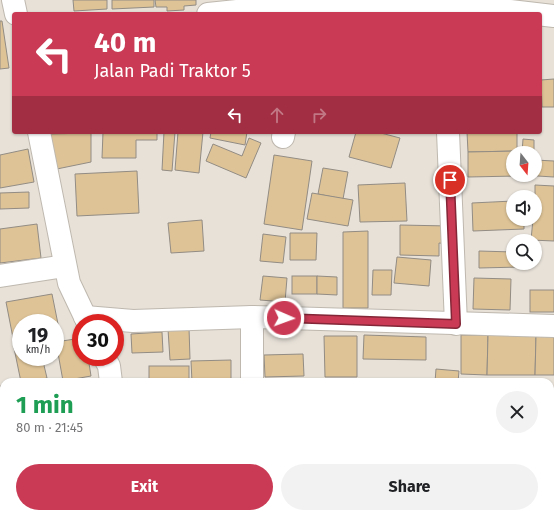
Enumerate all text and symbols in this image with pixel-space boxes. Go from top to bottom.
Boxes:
text: 40 m [94,26,157,59]
icon: left [28,28,80,80]
text: Jalan Padi Traktor 5 [94,60,251,82]
icon: left [224,104,246,126]
icon: ahead [266,104,288,126]
icon: right [308,104,330,126]
north arrow [506,146,542,182]
map controls [506,146,542,270]
pin [433,163,467,197]
icon: arrive [439,169,461,191]
button: sound [506,190,542,226]
button: search [506,234,542,270]
position arrow [263,297,305,339]
speed limit sign: 30 [72,314,124,366]
text: 19 [28,323,48,347]
text: km/h [26,344,50,356]
text: 1 min [16,391,74,419]
button: close [496,391,538,433]
text: 80 m · 21:45 [16,420,83,435]
button: Exit [16,464,273,510]
button: Share [281,464,538,510]

